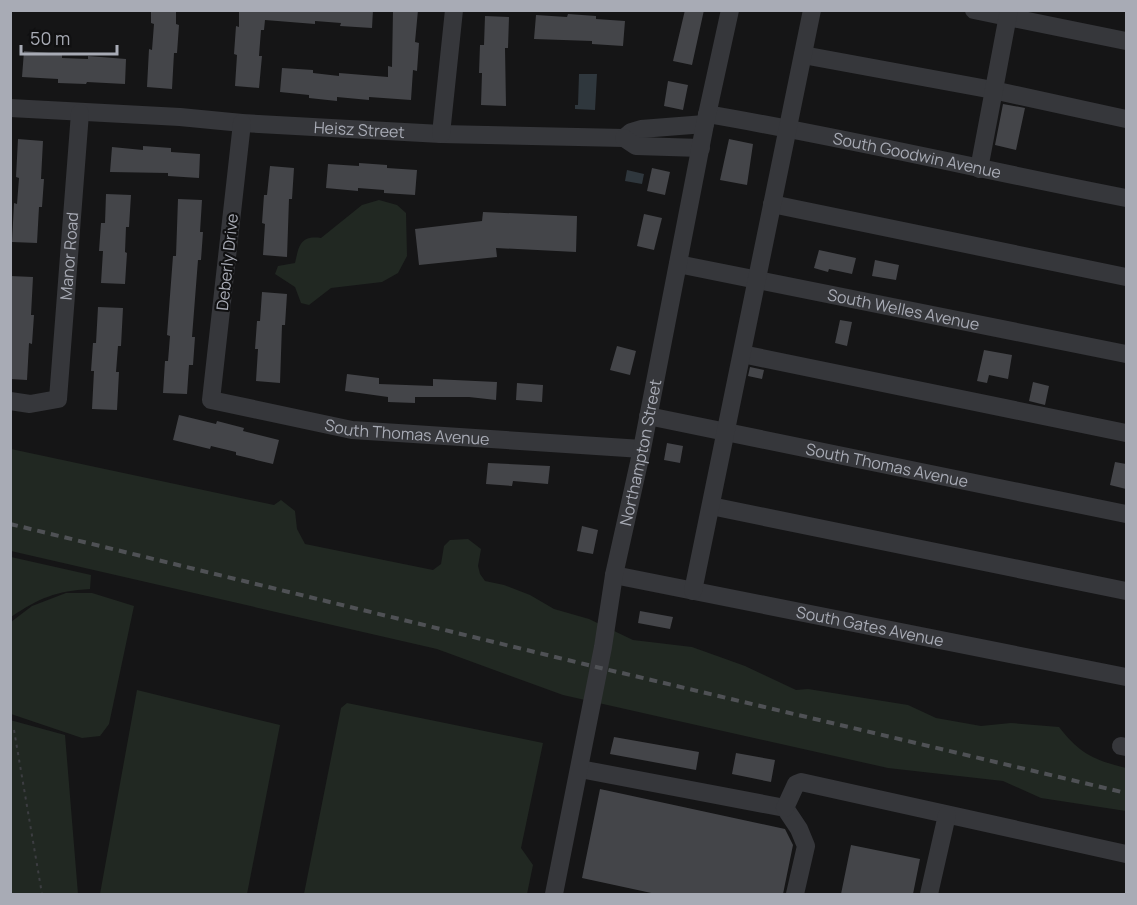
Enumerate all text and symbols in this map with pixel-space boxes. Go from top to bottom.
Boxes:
scale bar [21,18,117,56]
text: 50 m [30,26,70,50]
street label: Heisz Street [313,116,405,143]
street label: South Goodwin Avenue [831,127,1003,183]
street label: Manor Road [55,211,83,301]
street label: Deberly Drive [211,212,243,312]
street label: South Welles Avenue [826,283,981,335]
street label: Northampton Street [614,377,666,528]
street label: South Thomas Avenue [323,413,490,450]
street label: South Thomas Avenue [804,438,970,492]
street label: South Gates Avenue [794,601,946,651]

